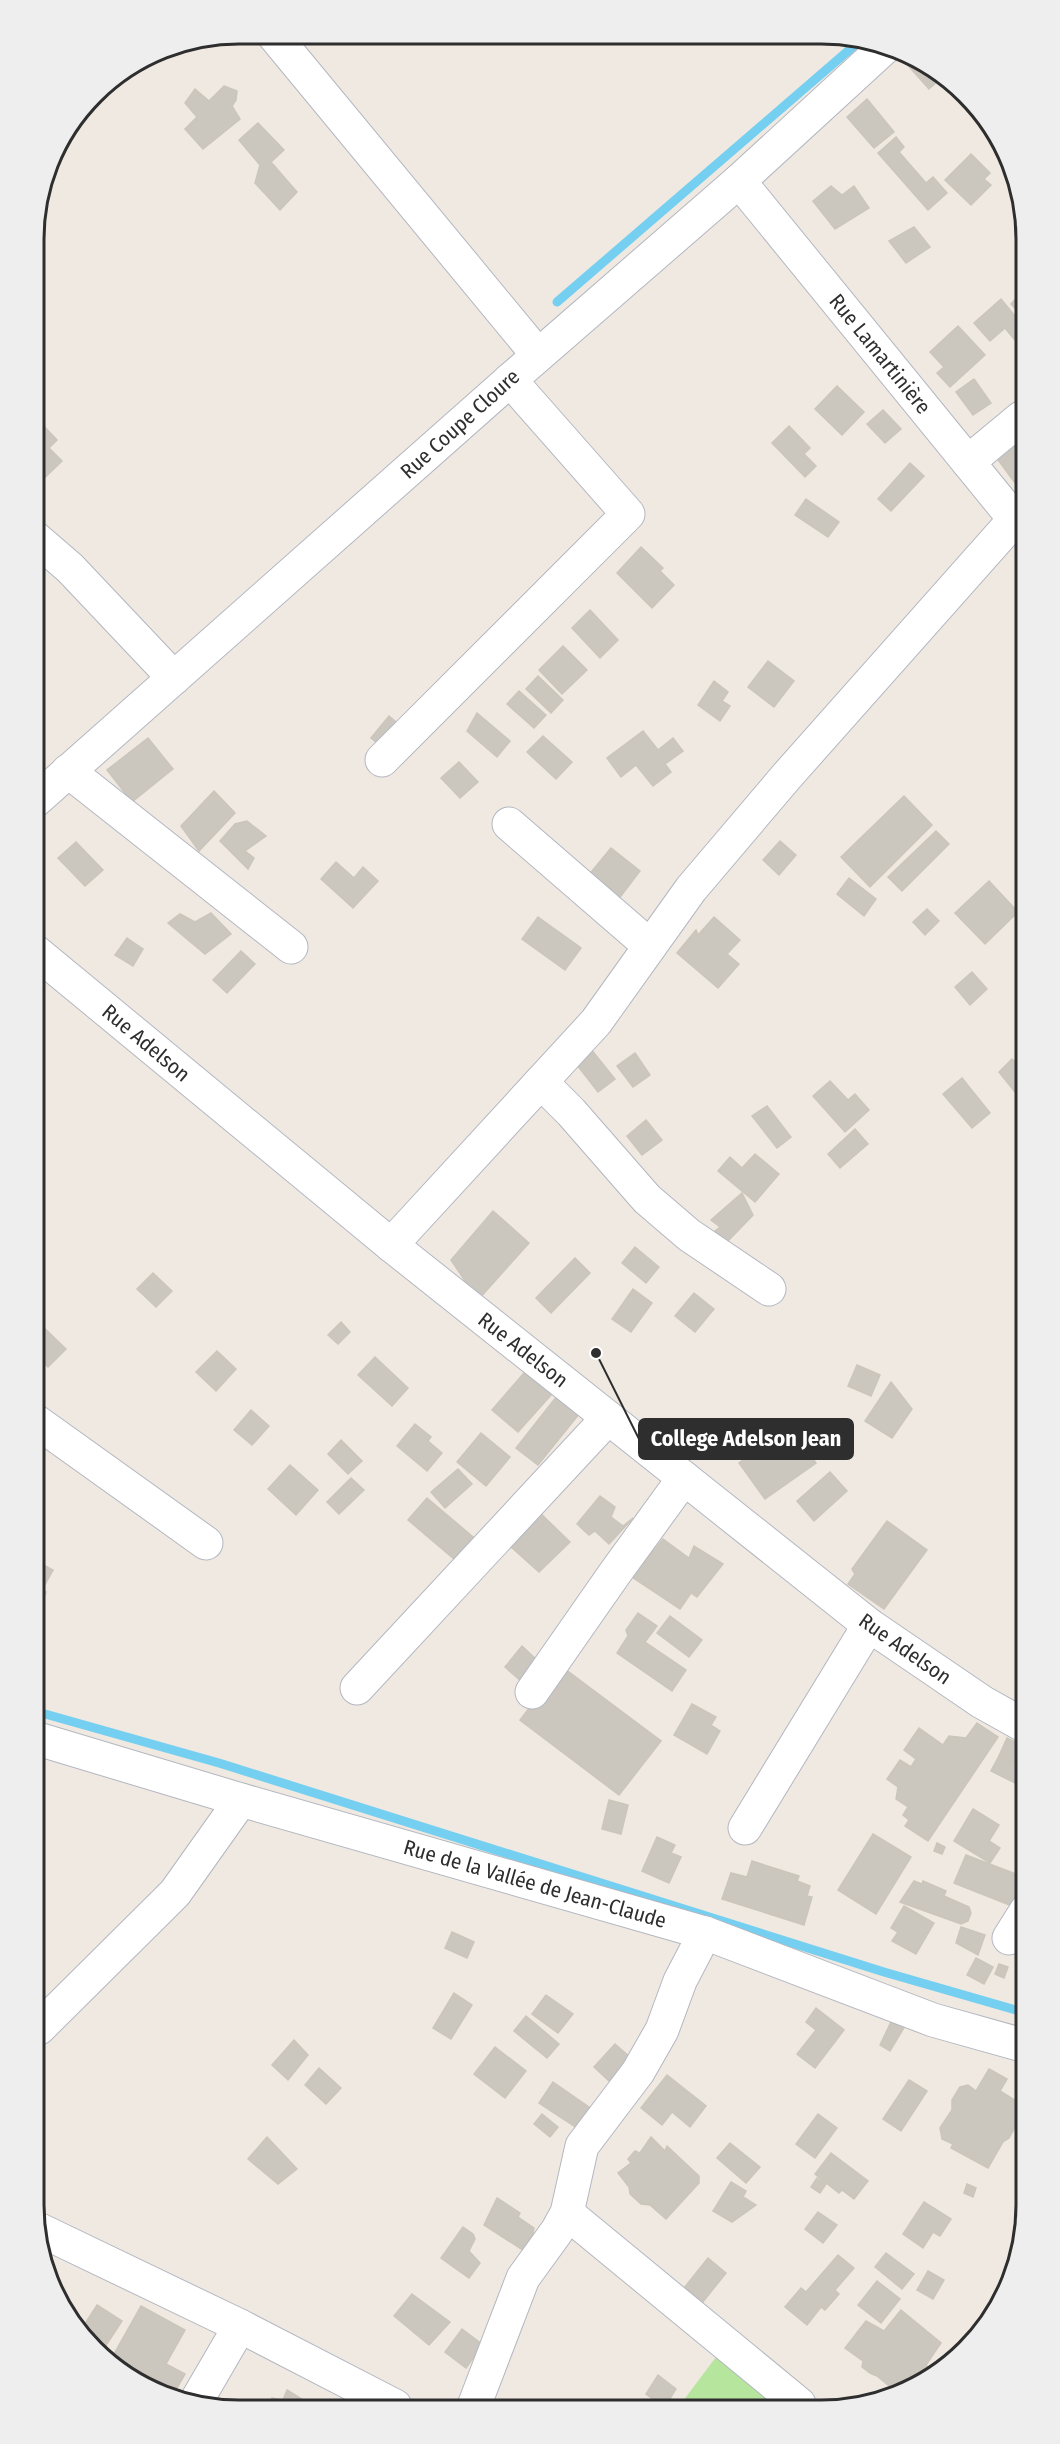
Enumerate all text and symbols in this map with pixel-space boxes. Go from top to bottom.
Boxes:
street label: Rue Lamartinière [824,289,936,419]
street label: Rue Coupe Cloure [395,364,525,484]
street label: Rue Adelson [97,999,195,1087]
street label: Rue Adelson [473,1307,573,1393]
callout: College Adelson Jean [639,1419,853,1459]
text: College Adelson Jean [651,1425,841,1452]
street label: Rue Adelson [854,1608,956,1690]
street label: Rue de la Vallée de Jean-Claude [401,1834,669,1934]

